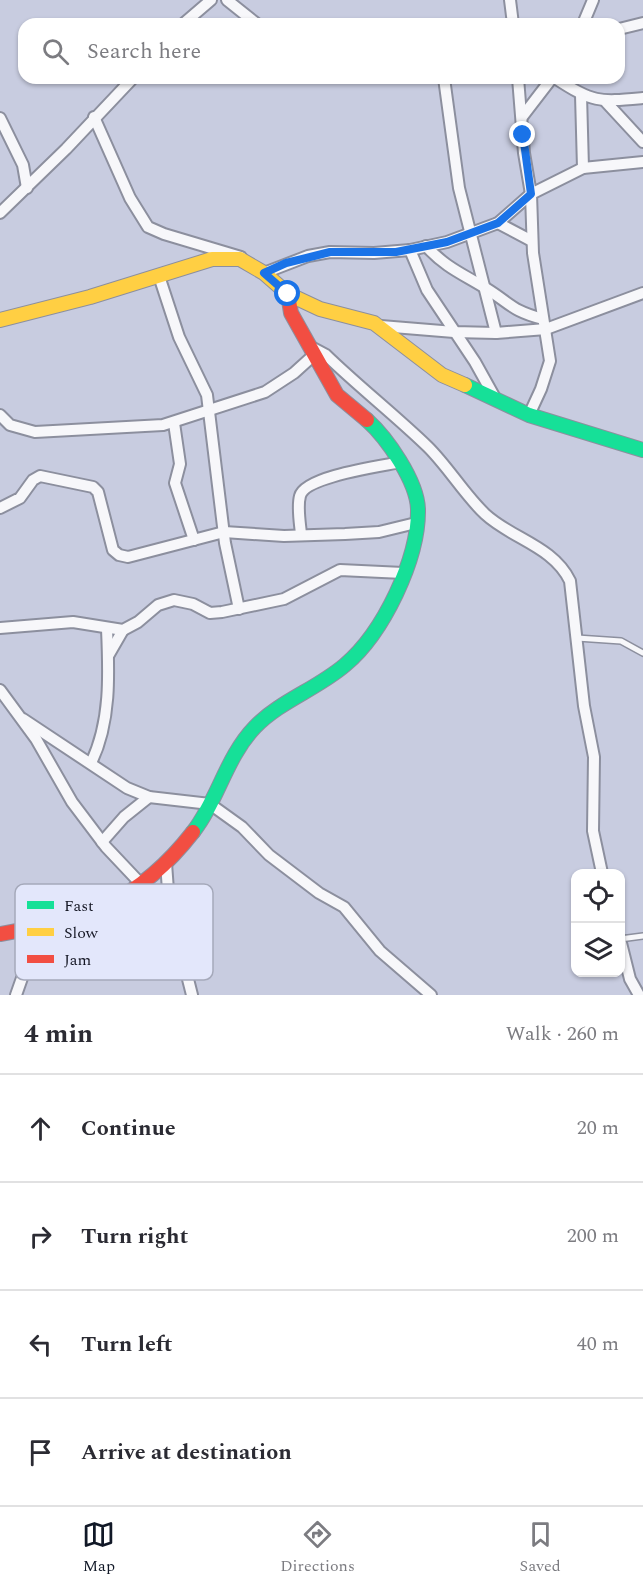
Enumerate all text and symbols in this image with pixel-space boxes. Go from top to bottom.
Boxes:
search box [18,18,625,84]
icon: search [39,35,72,68]
text: Search here [87,35,201,68]
route end [509,121,535,147]
route start [274,280,300,306]
map controls [571,869,625,977]
button: locate [571,869,625,923]
legend [15,884,213,980]
text: Fast [64,894,94,918]
text: Slow [64,921,99,945]
button: layers [571,923,625,977]
text: Jam [64,948,92,972]
text: 4 min [24,1014,93,1054]
text: Walk · 260 m [506,1019,619,1049]
icon: ahead [24,1112,57,1145]
text: Continue [81,1112,176,1145]
text: 20 m [577,1113,619,1143]
icon: right [24,1220,57,1253]
text: Turn right [81,1220,188,1253]
text: 200 m [567,1221,619,1251]
icon: left [24,1328,57,1361]
text: Turn left [81,1328,173,1361]
text: 40 m [577,1329,619,1359]
icon: arrive [24,1436,57,1469]
text: Arrive at destination [81,1436,292,1469]
tab: Map [82,1518,115,1578]
tab: Directions [280,1518,355,1578]
tab: Saved [520,1518,561,1578]

